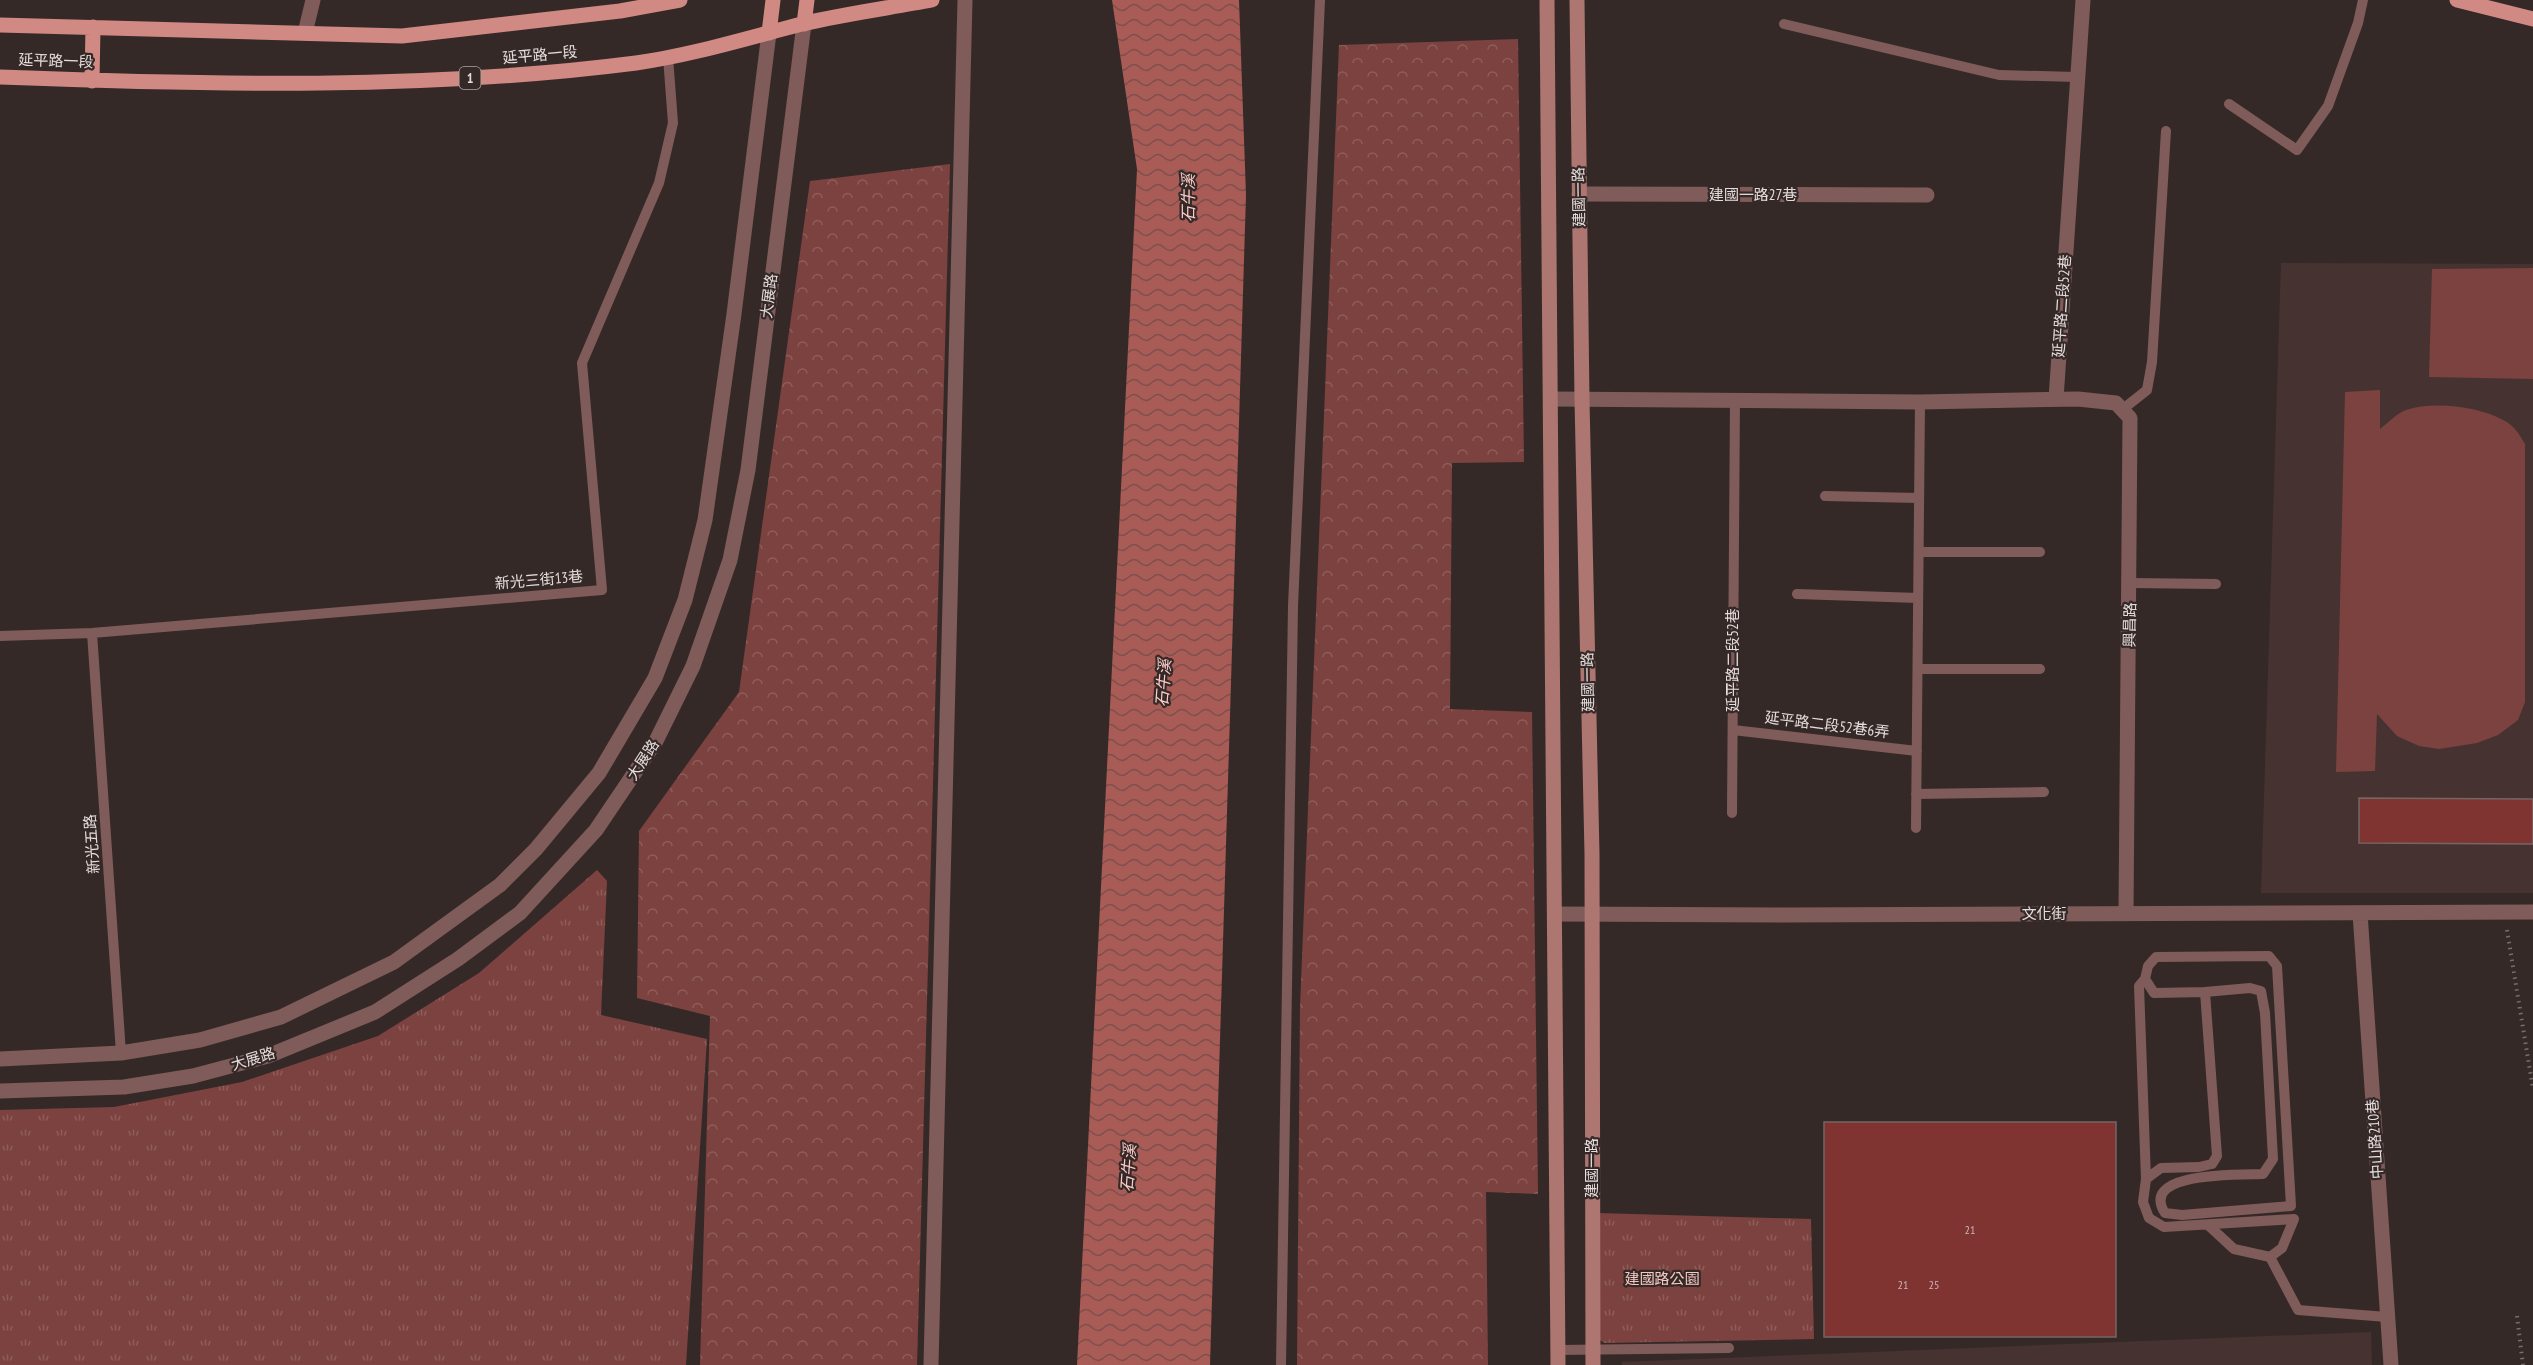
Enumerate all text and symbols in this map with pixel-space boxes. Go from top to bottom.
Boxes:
street label: 延平路一段 [502,42,578,67]
street label: 延平路一段 [18,50,94,71]
road number: 1 [460,67,480,89]
street label: 建國一路 [1568,167,1589,227]
water label: 石牛溪 [1178,172,1198,222]
street label: 建國一路27巷 [1709,185,1797,204]
street label: 延平路二段52巷 [2048,254,2075,358]
street label: 大展路 [756,272,781,319]
street label: 新光三街13巷 [494,566,584,593]
street label: 興昌路 [2120,602,2139,648]
street label: 延平路二段52巷 [1723,608,1742,712]
street label: 建國一路 [1577,652,1598,712]
water label: 石牛溪 [1151,656,1175,708]
street label: 延平路二段52巷6弄 [1764,707,1890,742]
street label: 大展路 [622,736,663,784]
street label: 新光五路 [80,813,103,875]
street label: 文化街 [2021,904,2067,923]
street label: 大展路 [229,1043,277,1074]
street label: 中山路210巷 [2362,1098,2387,1180]
street label: 建國一路 [1582,1138,1601,1198]
water label: 石牛溪 [1116,1141,1140,1193]
house number: 21 [1965,1222,1975,1237]
park label: 建國路公園 [1624,1269,1700,1288]
house number: 21 [1898,1277,1908,1292]
house number: 25 [1929,1277,1939,1292]

